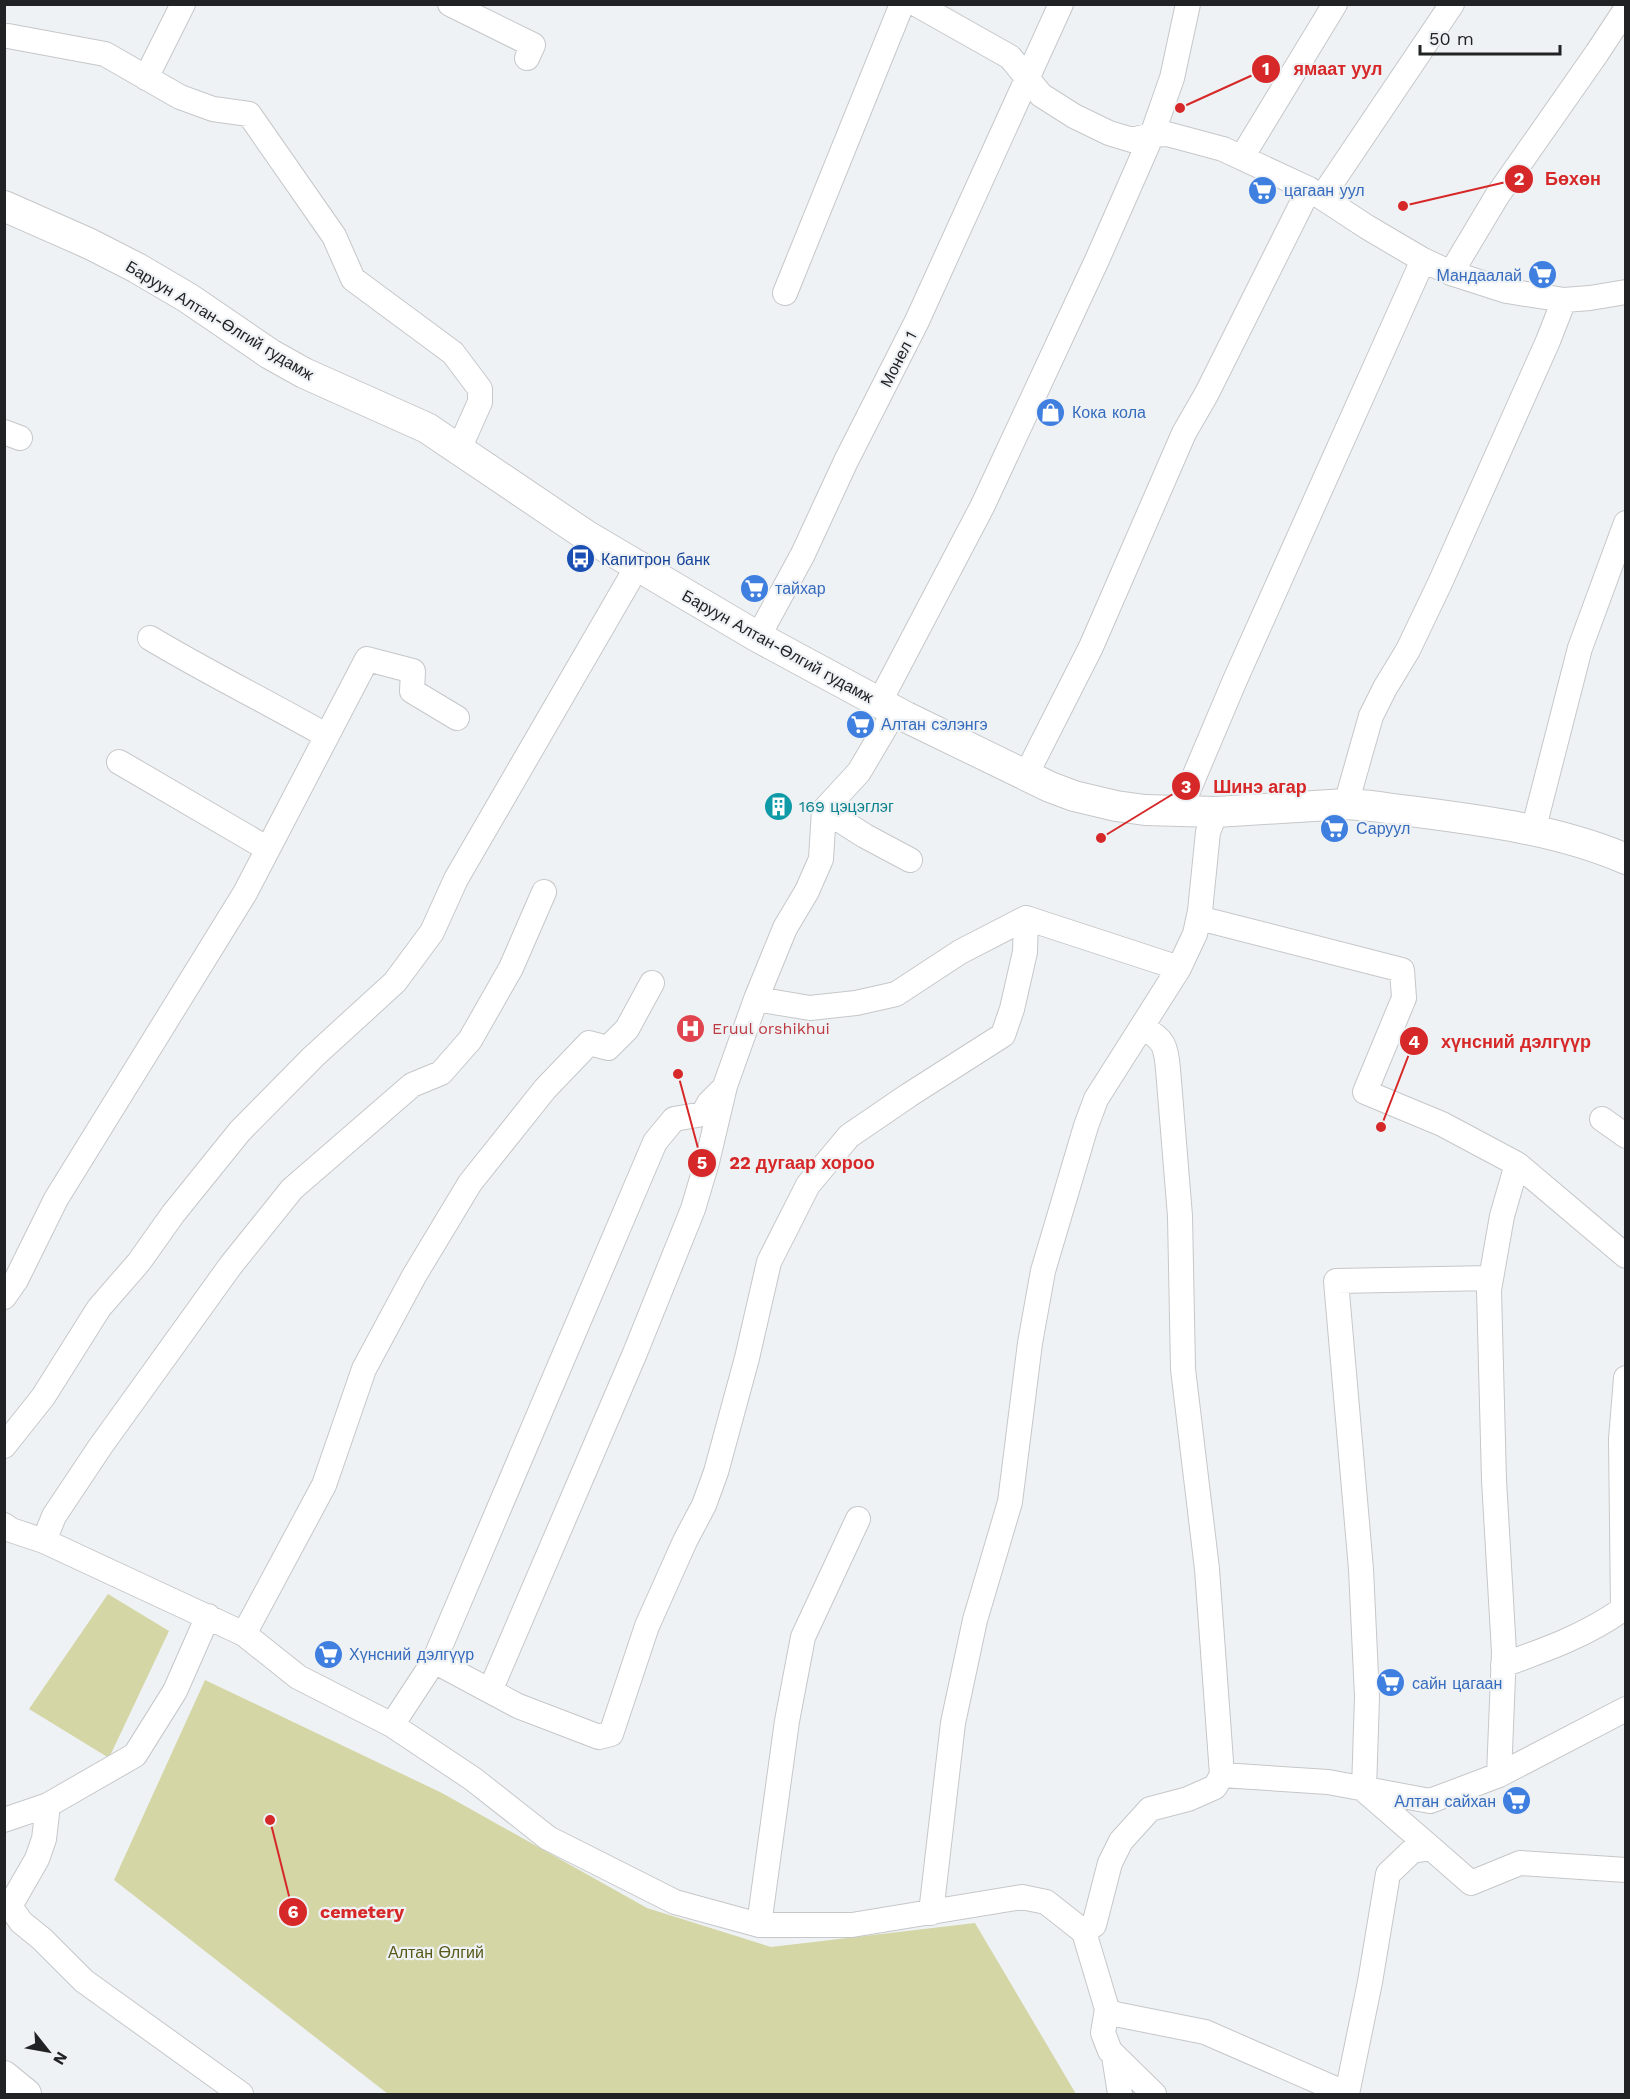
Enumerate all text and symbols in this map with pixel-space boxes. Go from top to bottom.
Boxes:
scale bar [1420,18,1560,56]
text: 50 m [1429,28,1474,49]
callout: ямаат уул [1251,51,1394,87]
text: 1 [1262,58,1270,79]
text: ямаат уул [1293,58,1382,79]
callout: Бөхөн [1504,161,1613,197]
text: 2 [1514,168,1524,189]
text: Бөхөн [1545,168,1601,189]
supermarket icon: цагаан уул [1247,174,1279,206]
place label: цагаан уул [1284,181,1365,200]
street label: Баруун Алтан-Өлгий гудамж [122,257,317,384]
supermarket icon: Мандаалай [1527,259,1559,291]
place label: Мандаалай [1436,266,1522,285]
street label: Монел 1 [876,328,921,390]
shop icon: Кока кола [1035,396,1067,428]
place label: Кока кола [1072,403,1146,422]
bus stop icon: Капитрон банк [564,543,596,575]
place label: Капитрон банк [601,550,711,569]
supermarket icon: тайхар [738,572,770,604]
place label: тайхар [775,579,826,598]
street label: Баруун Алтан-Өлгий гудамж [679,586,877,707]
supermarket icon: Алтан сэлэнгэ [844,708,876,740]
place label: Алтан сэлэнгэ [881,715,988,734]
callout: Шинэ агар [1171,768,1318,804]
text: 3 [1181,776,1191,797]
text: Шинэ агар [1213,776,1307,797]
building icon: 169 цэцэглэг [762,790,794,822]
place label: 169 цэцэглэг [799,797,894,816]
supermarket icon: Саруул [1319,812,1351,844]
place label: Саруул [1356,819,1410,838]
hospital icon: Eruul orshikhui [675,1012,707,1044]
place label: Eruul orshikhui [712,1019,830,1038]
callout: хүнсний дэлгүүр [1399,1023,1603,1059]
text: 4 [1408,1031,1420,1052]
text: хүнсний дэлгүүр [1441,1031,1591,1052]
callout: 22 дугаар хороо [687,1145,887,1181]
text: 5 [697,1152,707,1173]
text: 22 дугаар хороо [729,1152,875,1173]
supermarket icon: Хүнсний дэлгүүр [312,1638,344,1670]
place label: Хүнсний дэлгүүр [349,1645,474,1664]
supermarket icon: сайн цагаан [1375,1667,1407,1699]
place label: сайн цагаан [1412,1674,1502,1693]
supermarket icon: Алтан сайхан [1501,1785,1533,1817]
place label: Алтан сайхан [1394,1792,1496,1811]
callout: cemetery [278,1894,416,1930]
text: 6 [287,1901,299,1922]
text: cemetery [320,1901,405,1922]
park label: Алтан Өлгий [388,1943,484,1962]
north arrow [18,2021,78,2081]
text: N [49,2048,72,2068]

